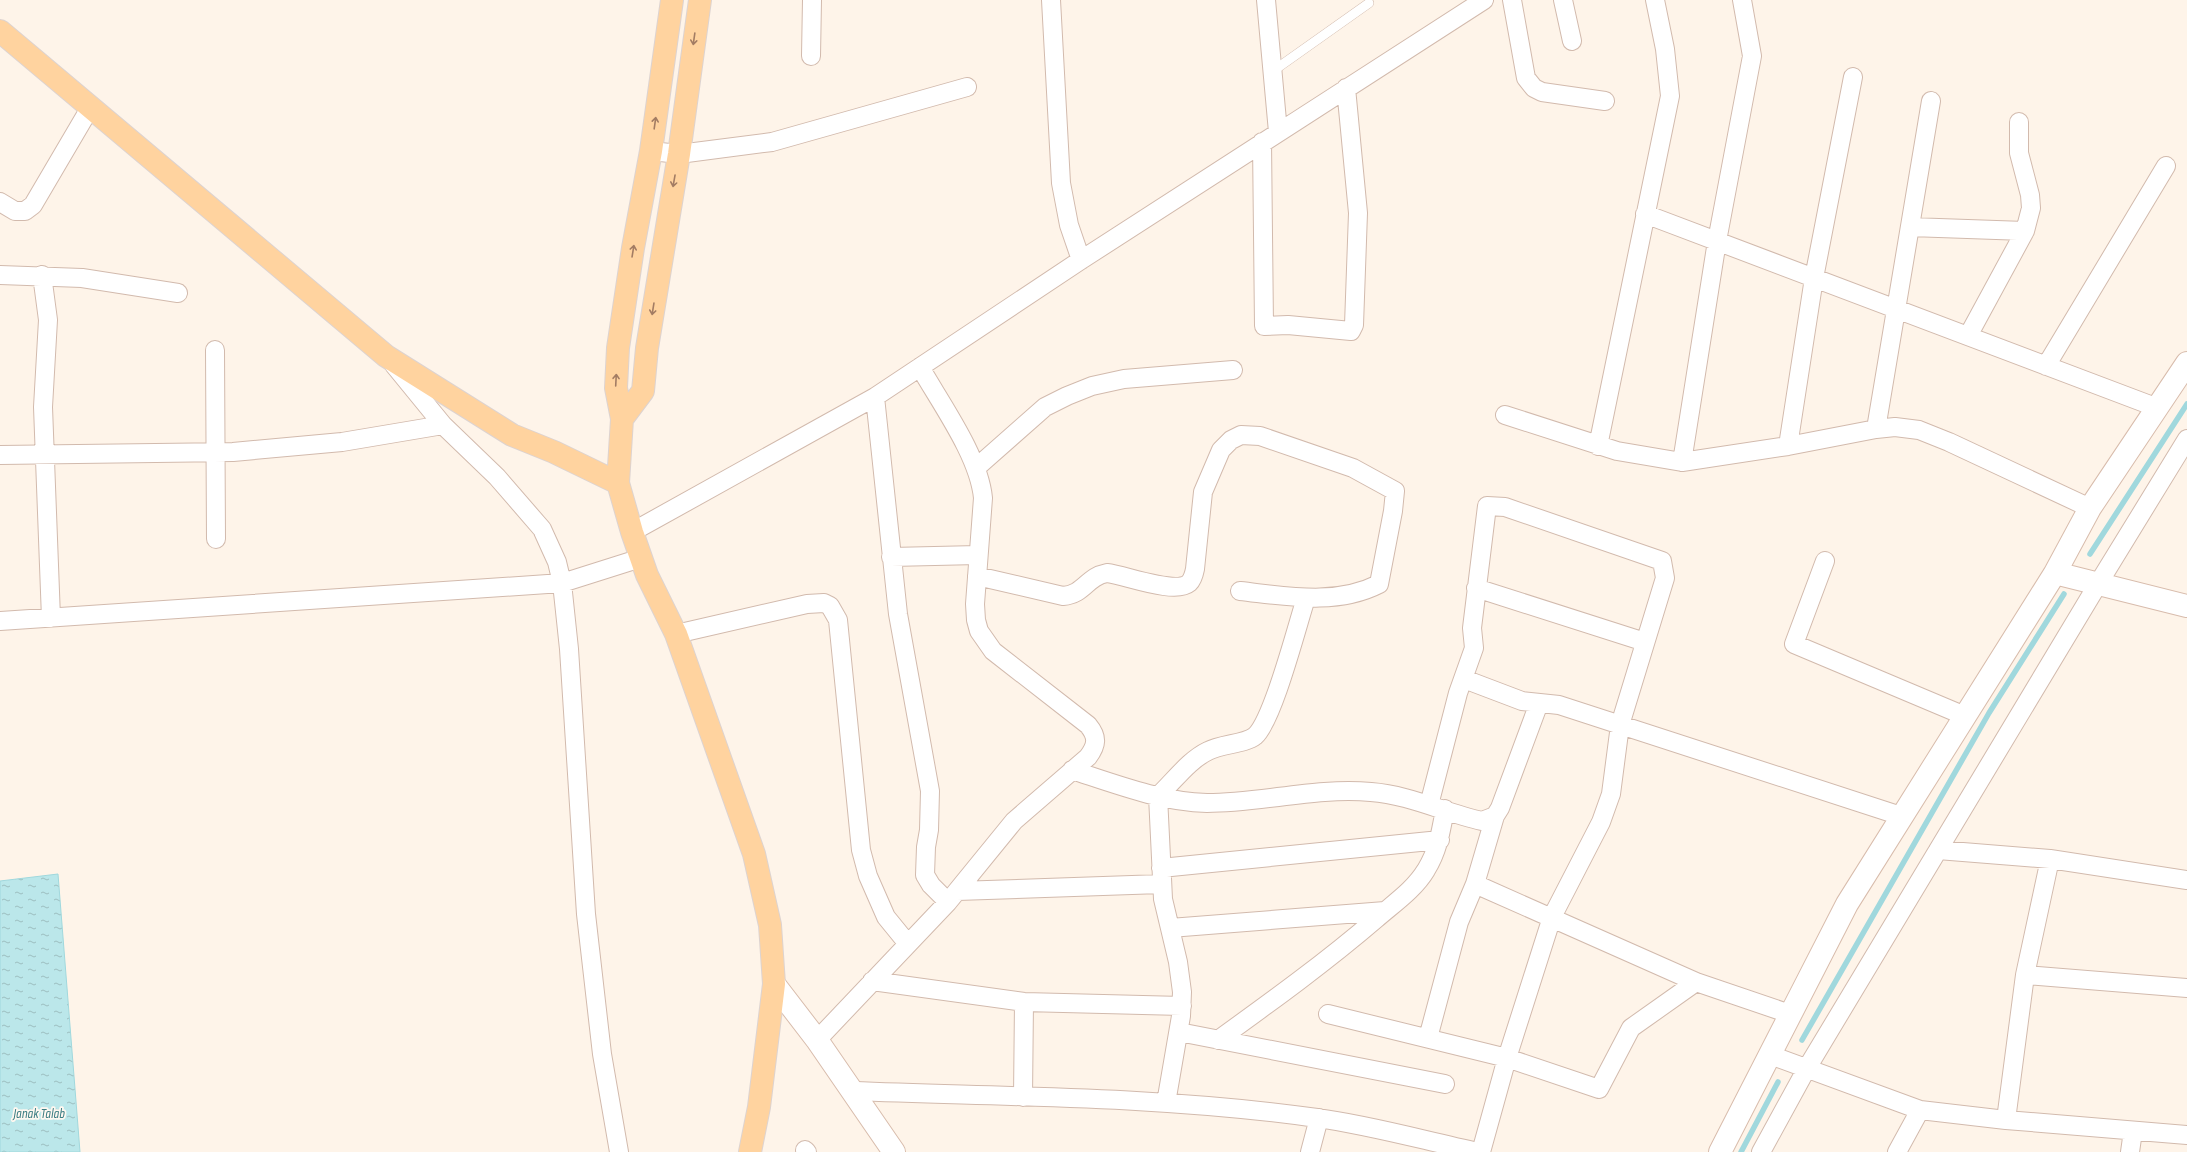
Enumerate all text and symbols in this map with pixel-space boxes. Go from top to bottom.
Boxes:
one-way arrow [690,32,698,45]
one-way arrow [651,117,659,130]
one-way arrow [670,174,678,187]
one-way arrow [629,245,637,258]
one-way arrow [649,302,657,315]
one-way arrow [613,374,620,387]
water label: Janak Talab [12,1105,65,1122]

